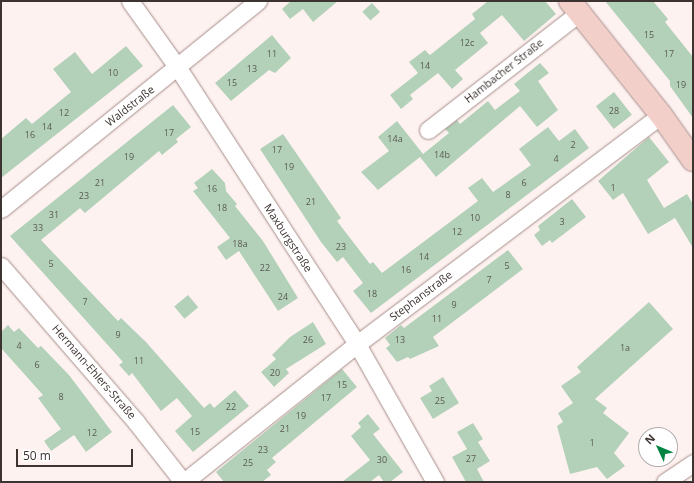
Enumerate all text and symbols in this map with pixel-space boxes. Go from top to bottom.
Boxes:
house number: 15 [644,30,654,40]
street label: Hambacher Straße [462,36,546,106]
house number: 12c [460,38,474,48]
house number: 11 [267,49,277,59]
house number: 17 [664,49,674,59]
house number: 14 [420,61,430,71]
house number: 13 [247,64,257,74]
house number: 10 [108,68,118,78]
house number: 15 [227,78,237,88]
house number: 19 [676,80,686,90]
street label: Waldstraße [103,83,157,129]
house number: 28 [609,106,619,116]
house number: 12 [59,108,69,118]
house number: 14 [42,122,52,132]
house number: 17 [164,128,174,138]
house number: 16 [25,130,35,140]
house number: 14a [387,134,403,144]
house number: 2 [570,140,576,150]
house number: 17 [272,145,282,155]
house number: 14b [434,150,450,160]
house number: 19 [124,152,134,162]
house number: 4 [553,154,559,164]
house number: 19 [284,162,294,172]
house number: 21 [95,178,105,188]
house number: 6 [521,178,527,188]
house number: 1 [610,183,616,193]
house number: 16 [207,184,217,194]
house number: 8 [505,190,511,200]
house number: 23 [79,191,89,201]
house number: 21 [306,197,316,207]
street label: Maxburgstraße [261,201,315,275]
house number: 18 [217,203,227,213]
house number: 31 [49,210,59,220]
house number: 10 [470,213,480,223]
house number: 3 [559,217,565,227]
house number: 33 [33,223,43,233]
house number: 12 [452,227,462,237]
house number: 18a [232,239,248,249]
house number: 23 [336,242,346,252]
house number: 14 [419,252,429,262]
house number: 5 [48,259,54,269]
house number: 5 [504,261,510,271]
house number: 22 [260,263,270,273]
house number: 16 [401,265,411,275]
street label: Stephanstraße [387,268,455,324]
house number: 7 [486,275,492,285]
house number: 18 [367,289,377,299]
house number: 24 [278,292,288,302]
house number: 7 [82,297,88,307]
house number: 9 [451,300,457,310]
house number: 11 [432,314,442,324]
street label: Hermann-Ehlers-Straße [49,322,139,422]
house number: 9 [115,330,121,340]
house number: 26 [303,335,313,345]
house number: 13 [395,335,405,345]
house number: 4 [16,341,22,351]
house number: 1a [620,343,630,353]
house number: 11 [134,356,144,366]
house number: 6 [34,360,40,370]
house number: 20 [270,368,280,378]
house number: 15 [337,380,347,390]
house number: 8 [58,392,64,402]
house number: 17 [321,393,331,403]
house number: 25 [435,396,445,406]
house number: 22 [226,402,236,412]
house number: 19 [296,411,306,421]
house number: 21 [280,424,290,434]
house number: 15 [190,427,200,437]
north arrow [638,427,678,467]
house number: 12 [87,428,97,438]
text: N [641,431,658,447]
house number: 1 [589,438,595,448]
scale bar [18,441,135,467]
house number: 23 [258,445,268,455]
text: 50 m [23,447,51,464]
house number: 27 [466,454,476,464]
house number: 30 [377,455,387,465]
house number: 25 [243,458,253,468]

